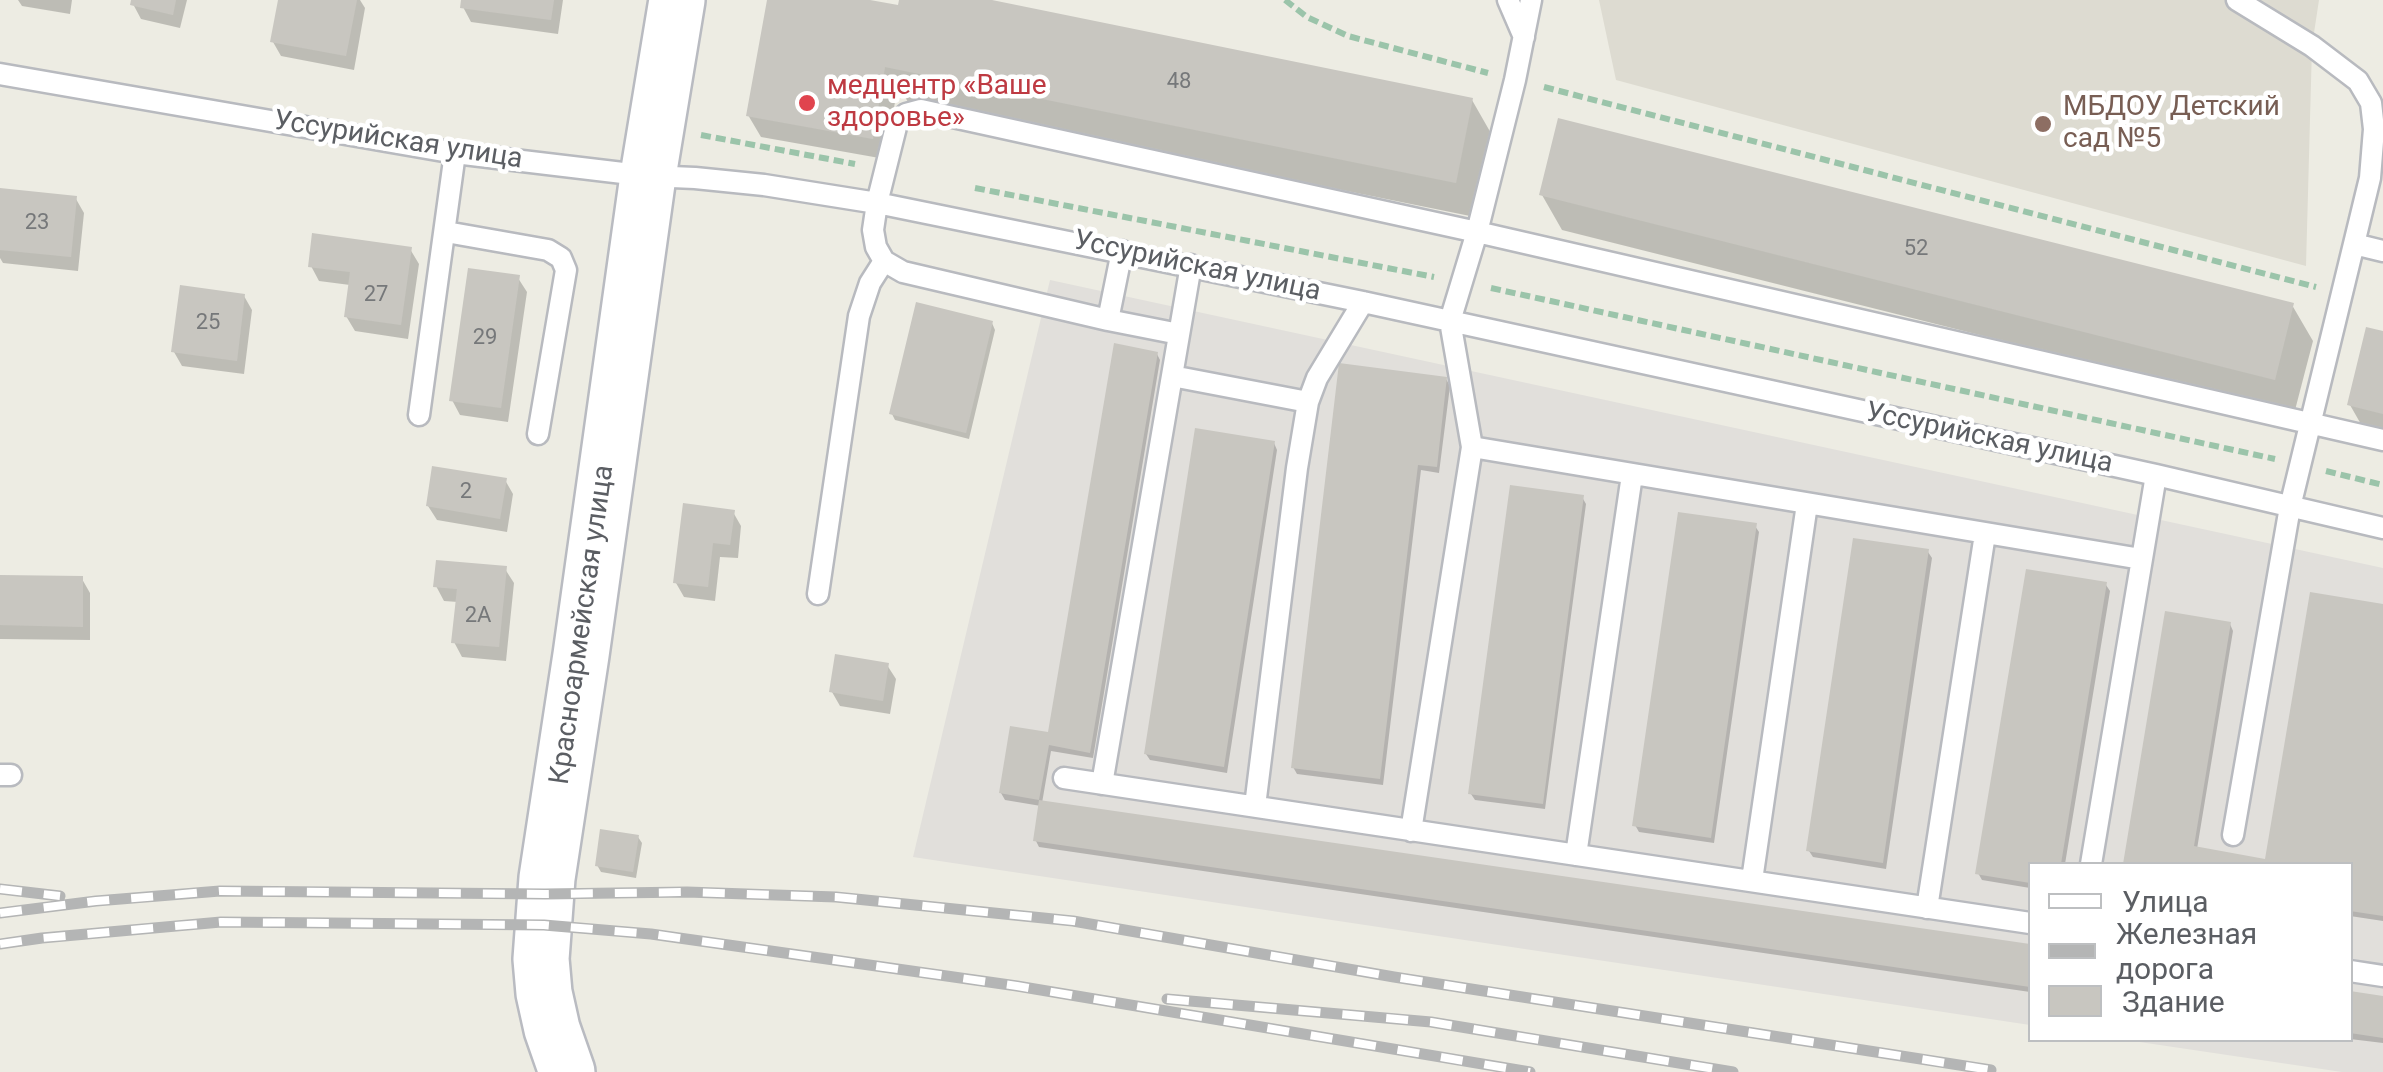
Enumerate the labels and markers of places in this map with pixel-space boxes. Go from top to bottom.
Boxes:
place label: медцентр «Ваше здоровье» [827,70,1047,136]
place label: МБДОУ Детский сад №5 [2063,91,2280,157]
marker: медцентр «Ваше здоровье» [796,92,818,114]
marker: МБДОУ Детский сад №5 [2032,113,2054,135]

